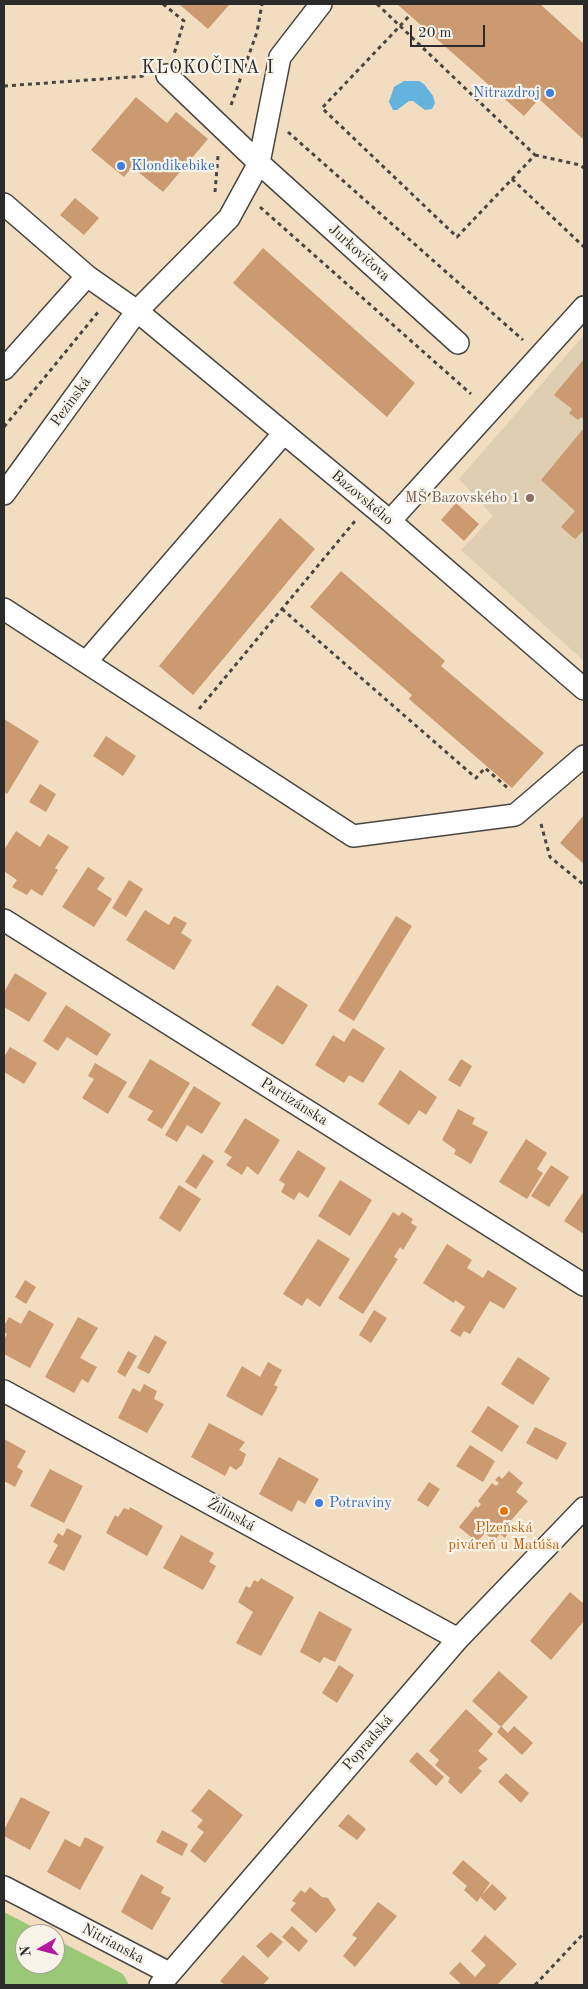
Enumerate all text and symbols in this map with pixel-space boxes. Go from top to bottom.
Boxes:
scale bar [413,15,488,47]
text: 20 m [418,26,452,41]
district label: KLOKOČINA I [140,57,276,79]
place label: Nitrazdroj [473,84,540,102]
marker: Nitrazdroj [544,87,556,99]
place label: Klondikebike [131,157,215,175]
marker: Klondikebike [115,160,127,172]
street label: Jurkovičova [324,221,394,285]
street label: Pezinská [47,374,95,430]
street label: Bazovského [327,467,397,529]
place label: MŠ Bazovského 1 [405,489,520,507]
marker: MŠ Bazovského 1 [524,492,536,504]
street label: Partizánska [257,1074,331,1130]
place label: Potraviny [329,1494,392,1512]
street label: Žilinská [204,1495,258,1535]
marker: Potraviny [313,1497,325,1509]
marker: Plzeňská piváreň u Matúša [498,1505,510,1517]
place label: Plzeňská piváreň u Matúša [448,1519,560,1554]
street label: Popradská [339,1712,397,1774]
street label: Nitrianska [79,1920,147,1968]
north arrow [15,1924,65,1974]
text: N [18,1945,34,1957]

